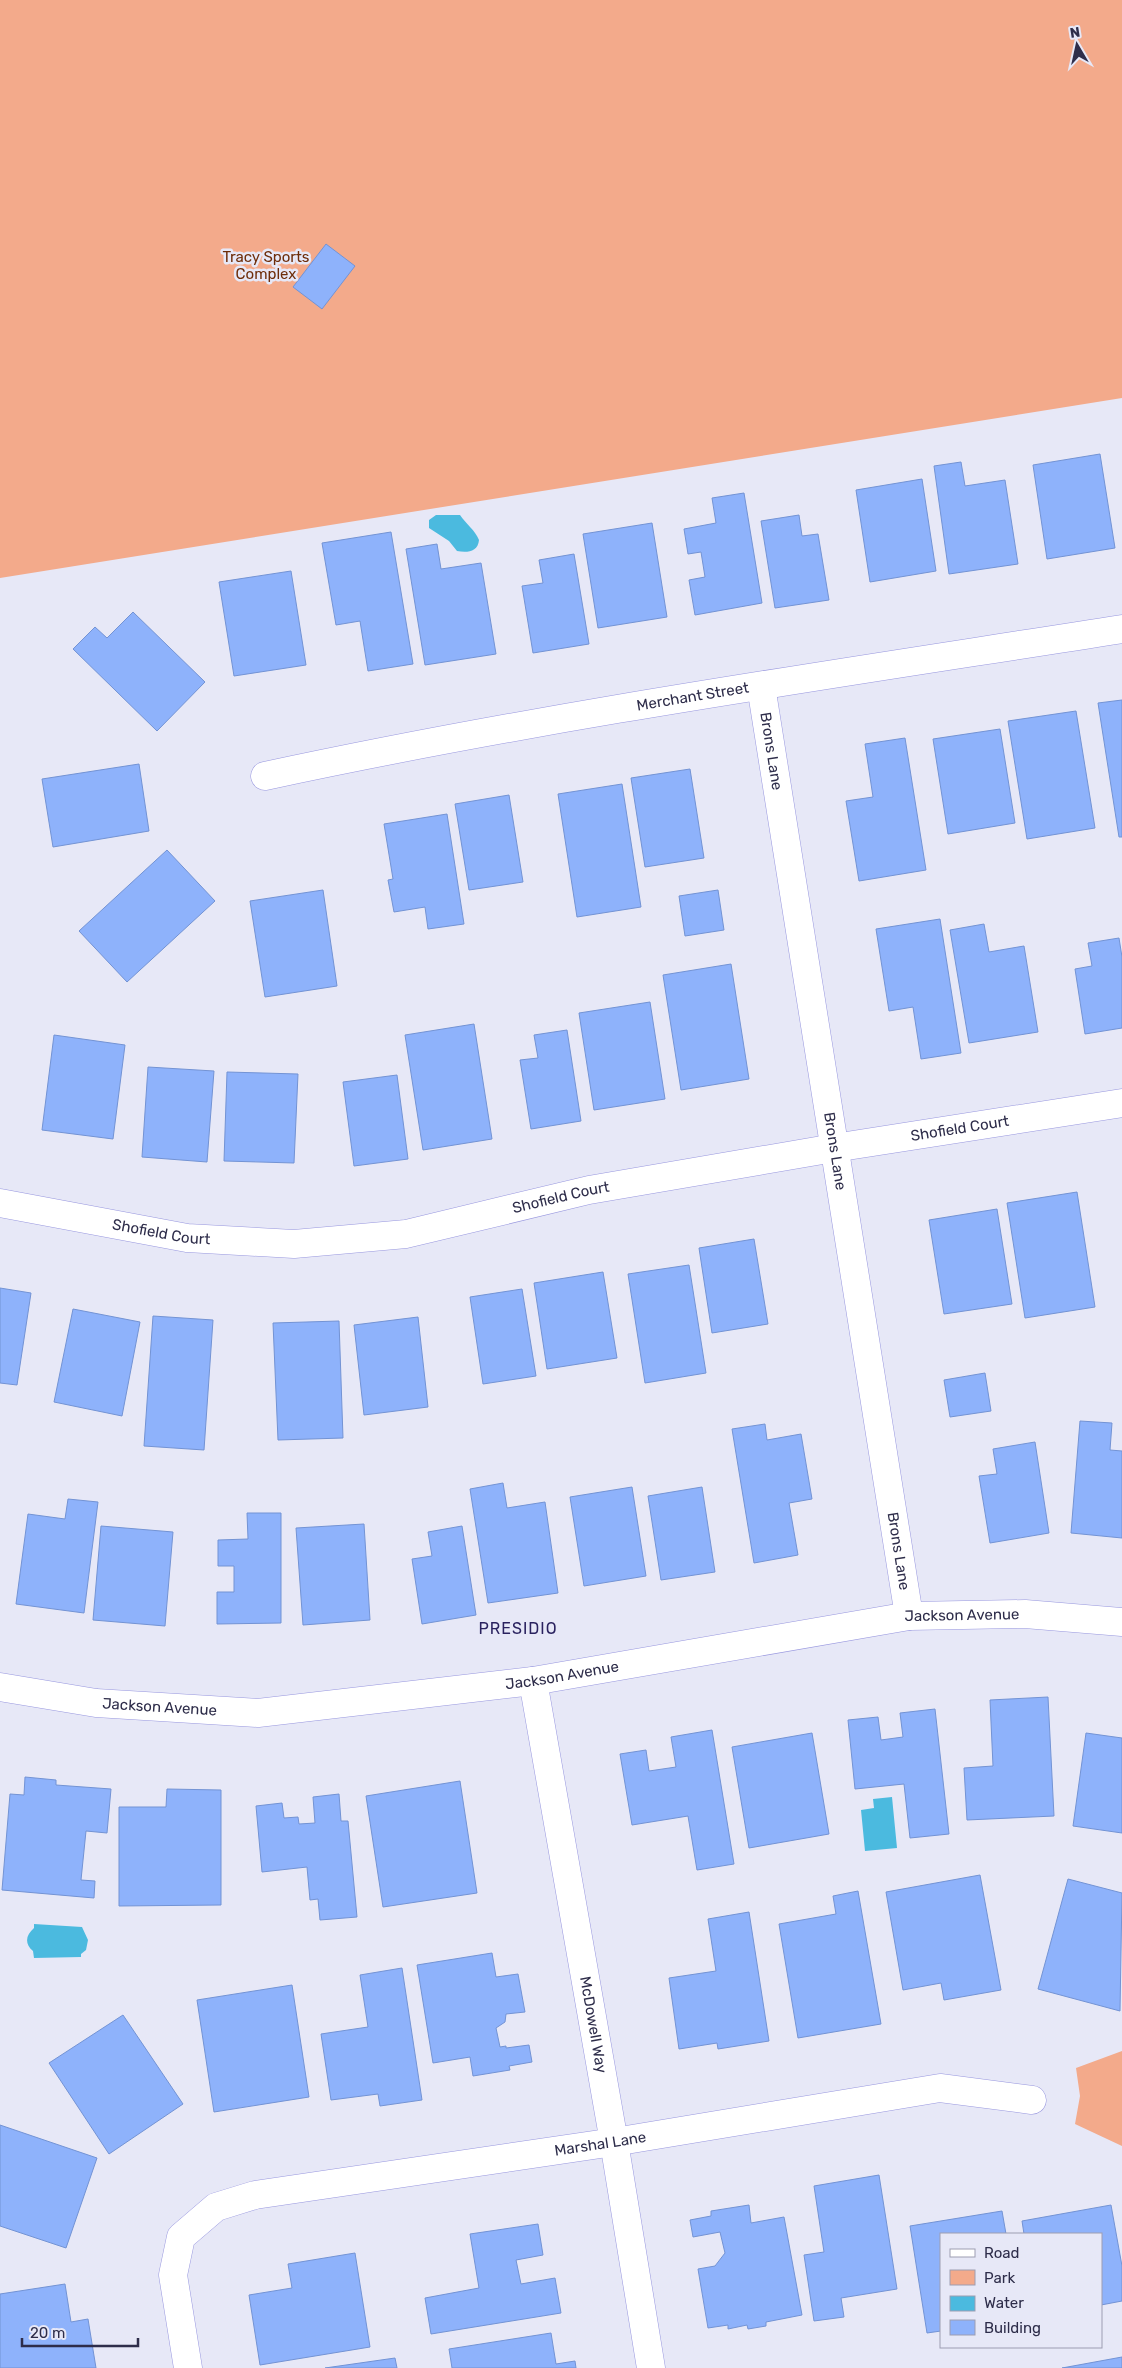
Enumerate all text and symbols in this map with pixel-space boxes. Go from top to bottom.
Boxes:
north arrow [1052,20,1102,70]
text: N [1069,23,1081,42]
park label: Tracy Sports Complex [222,248,310,283]
street label: Merchant Street [635,678,750,715]
street label: Brons Lane [756,711,786,792]
street label: Brons Lane [820,1111,850,1192]
street label: Shofield Court [909,1112,1010,1145]
street label: Shofield Court [510,1178,611,1217]
street label: Shofield Court [111,1215,211,1248]
street label: Brons Lane [884,1511,914,1591]
street label: Jackson Avenue [904,1605,1020,1625]
district label: PRESIDIO [479,1619,558,1638]
street label: Jackson Avenue [504,1657,620,1693]
street label: Jackson Avenue [102,1694,217,1719]
street label: McDowell Way [576,1975,611,2075]
street label: Marshal Lane [553,2128,647,2160]
legend [940,2233,1102,2348]
text: Road [984,2244,1020,2262]
text: Park [984,2269,1015,2287]
text: Water [984,2294,1024,2312]
scale bar [22,2316,139,2348]
text: Building [984,2319,1041,2337]
text: 20 m [30,2324,65,2342]

